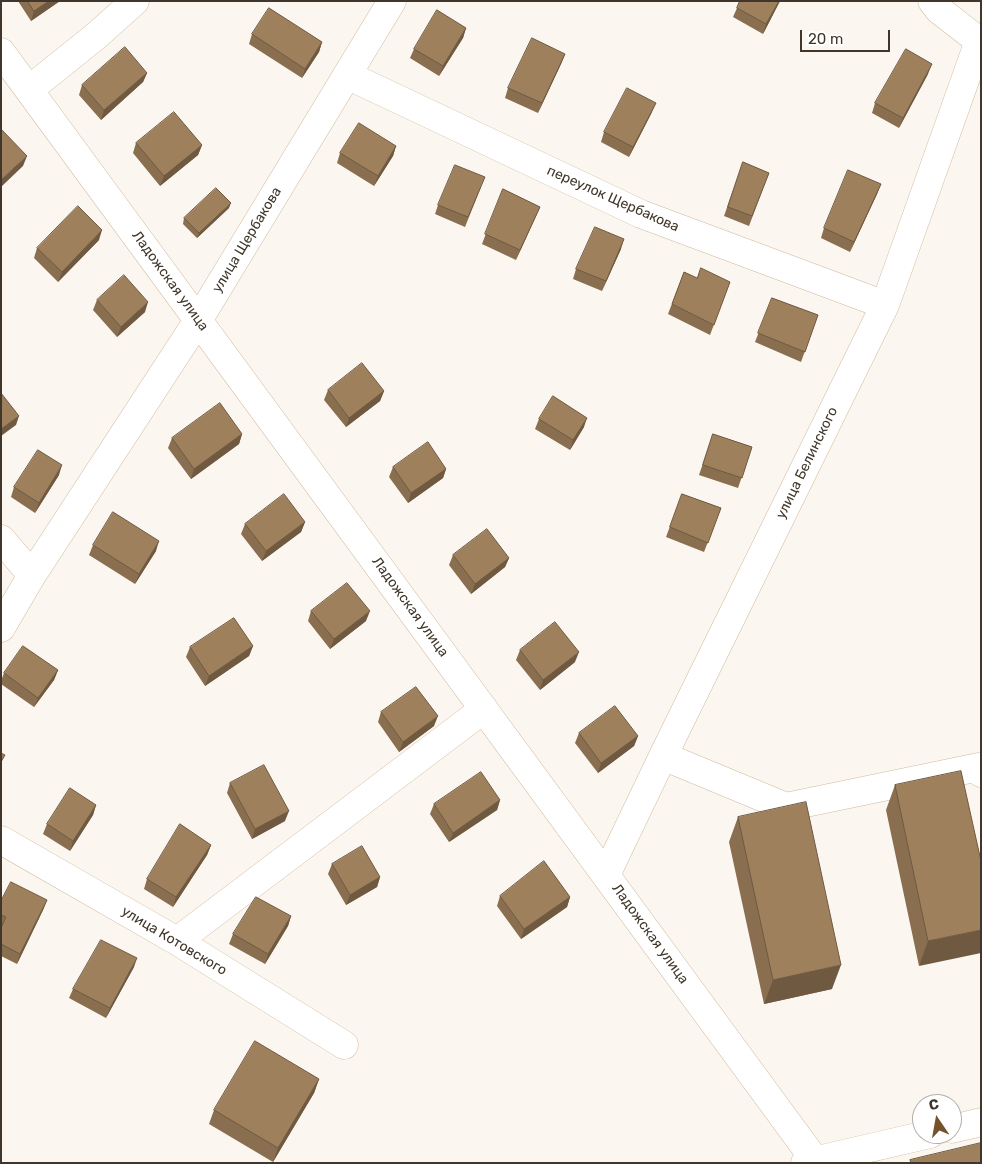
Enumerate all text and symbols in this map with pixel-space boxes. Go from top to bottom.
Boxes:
scale bar [802,20,892,52]
text: 20 m [808,30,843,48]
street label: переулок Щербакова [544,162,682,236]
street label: улица Щербакова [209,184,285,296]
street label: Ладожская улица [128,228,212,334]
street label: улица Белинского [773,404,841,522]
street label: Ладожская улица [368,554,452,660]
street label: Ладожская улица [608,881,692,987]
street label: улица Котовского [118,903,230,979]
north arrow [912,1094,962,1144]
text: С [927,1095,941,1114]

